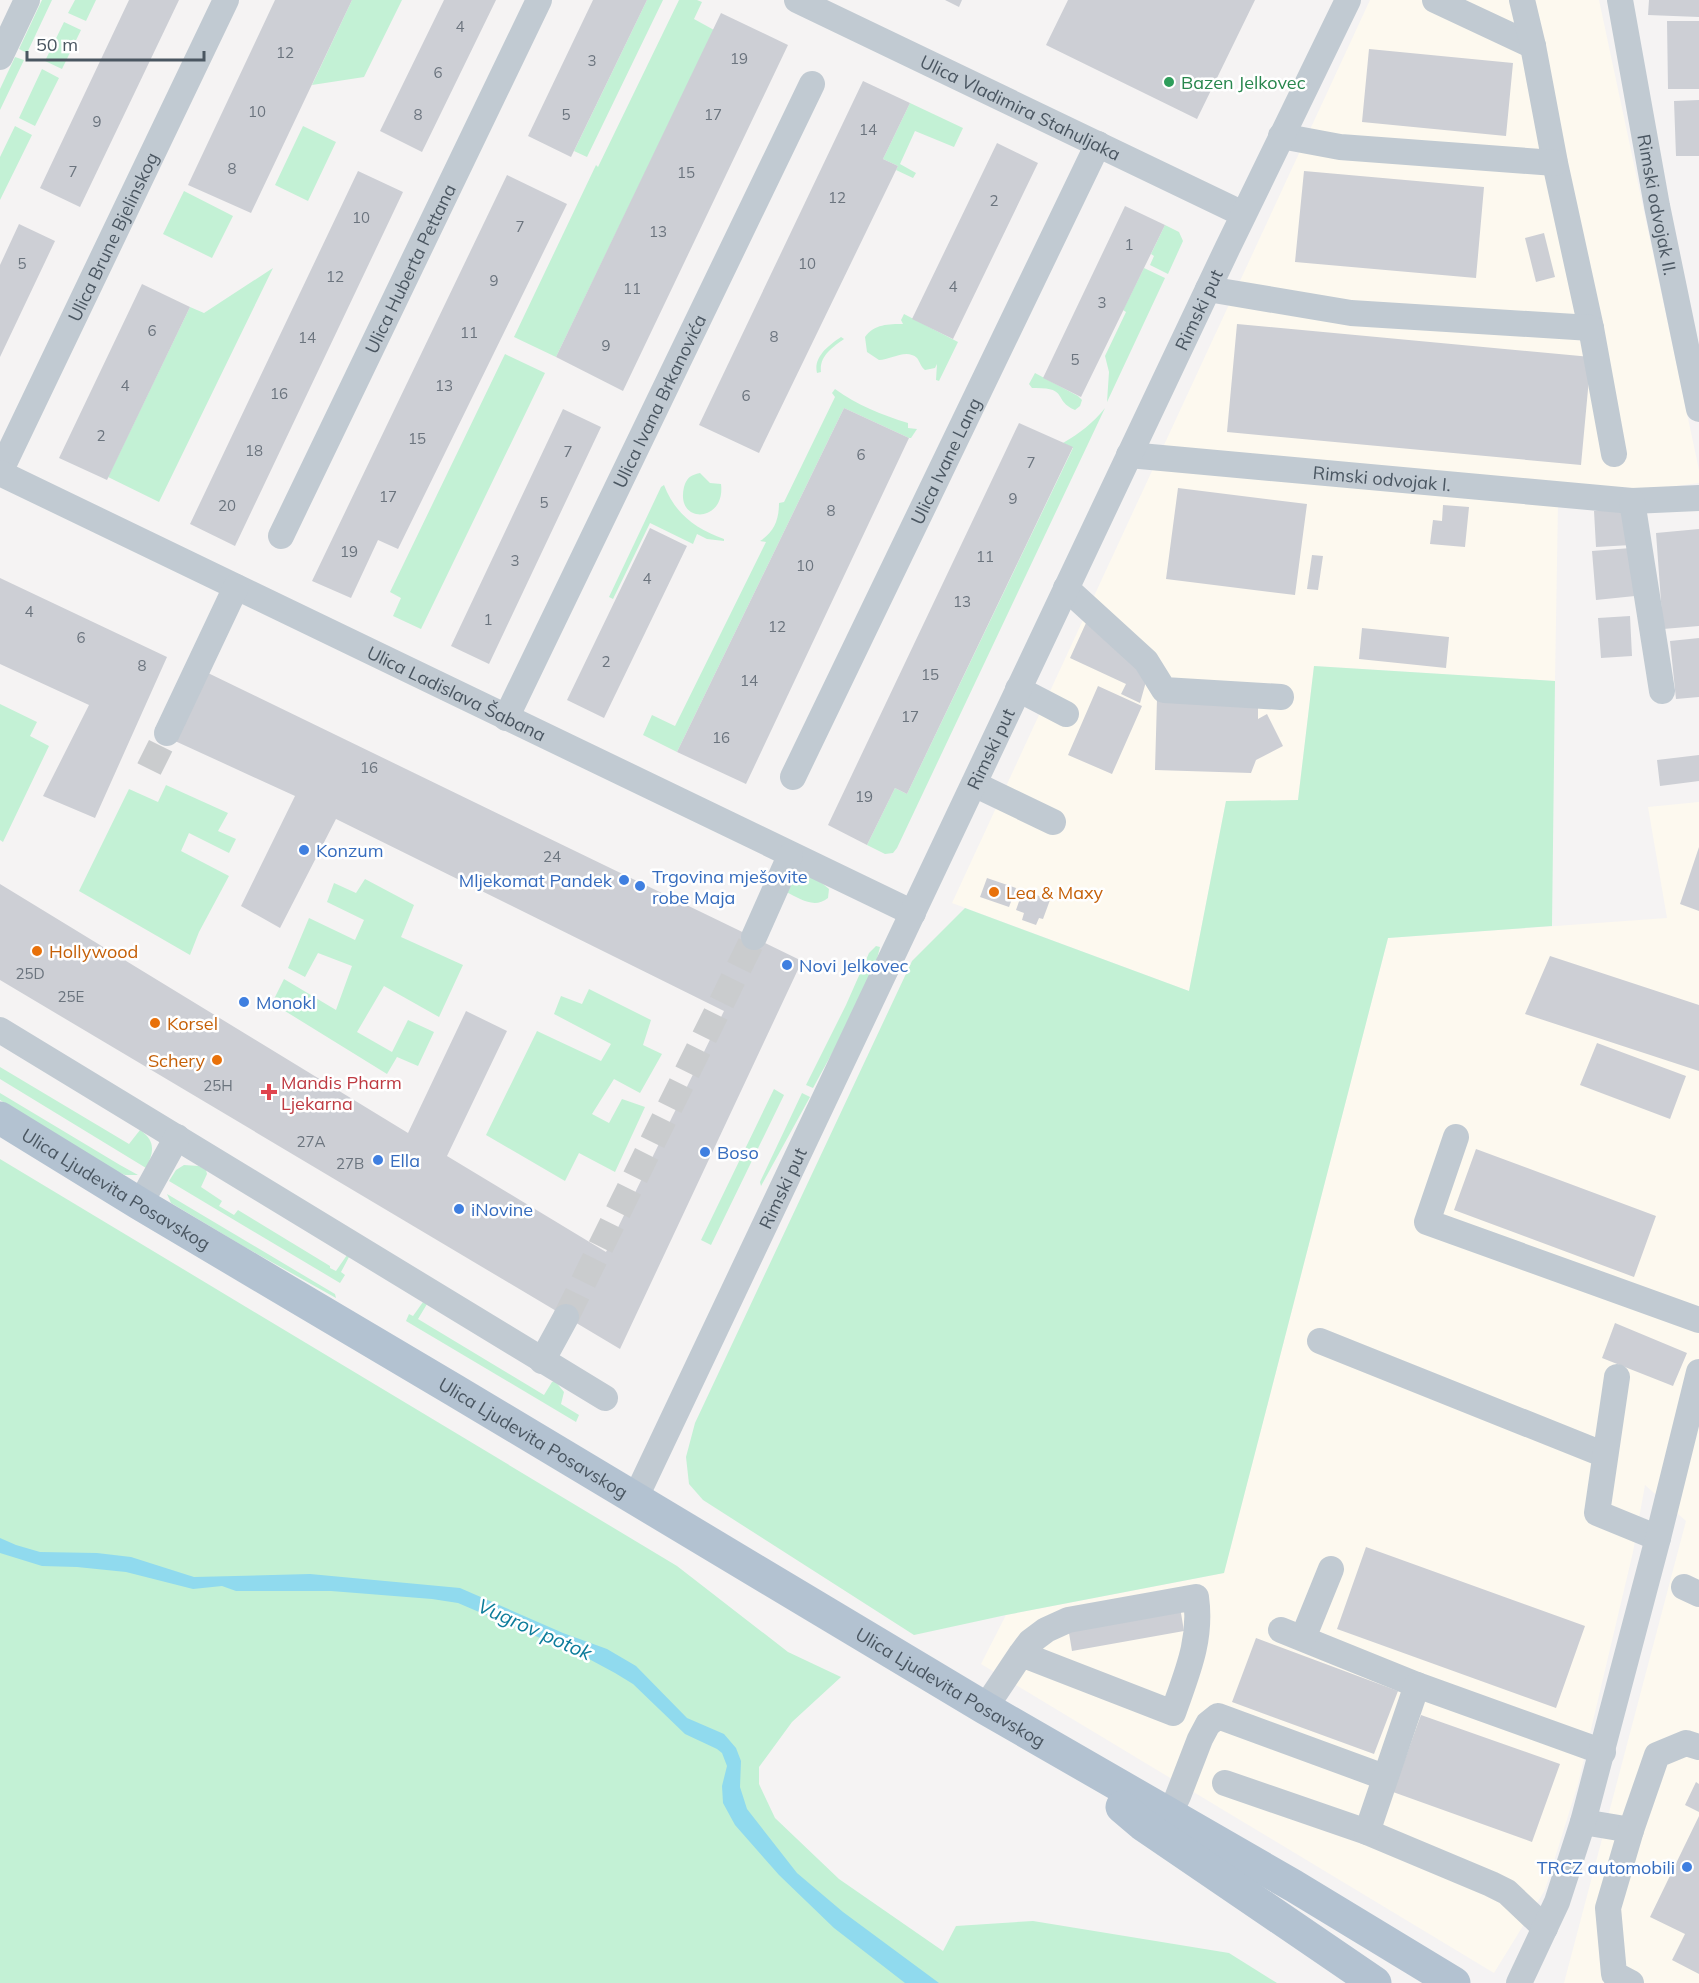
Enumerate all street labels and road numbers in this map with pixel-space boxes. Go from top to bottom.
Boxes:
street label: Ulica Vladimira Stahuljaka [917,49,1125,165]
street label: Rimski odvojak II. [1633,132,1683,277]
street label: Ulica Brune Bjelinskog [62,148,163,325]
street label: Ulica Huberta Pettana [359,180,460,357]
street label: Rimski put [1169,265,1227,354]
street label: Ulica Ivana Brkanovića [607,310,711,492]
street label: Ulica Ivane Lang [905,394,986,528]
street label: Rimski odvojak I. [1312,460,1452,496]
street label: Ulica Ladislava Šabana [364,640,550,746]
street label: Rimski put [961,704,1019,793]
street label: Ulica Ljudevita Posavskog [18,1123,215,1255]
street label: Rimski put [753,1144,811,1232]
street label: Ulica Ljudevita Posavskog [435,1372,632,1503]
street label: Ulica Ljudevita Posavskog [852,1622,1050,1752]

